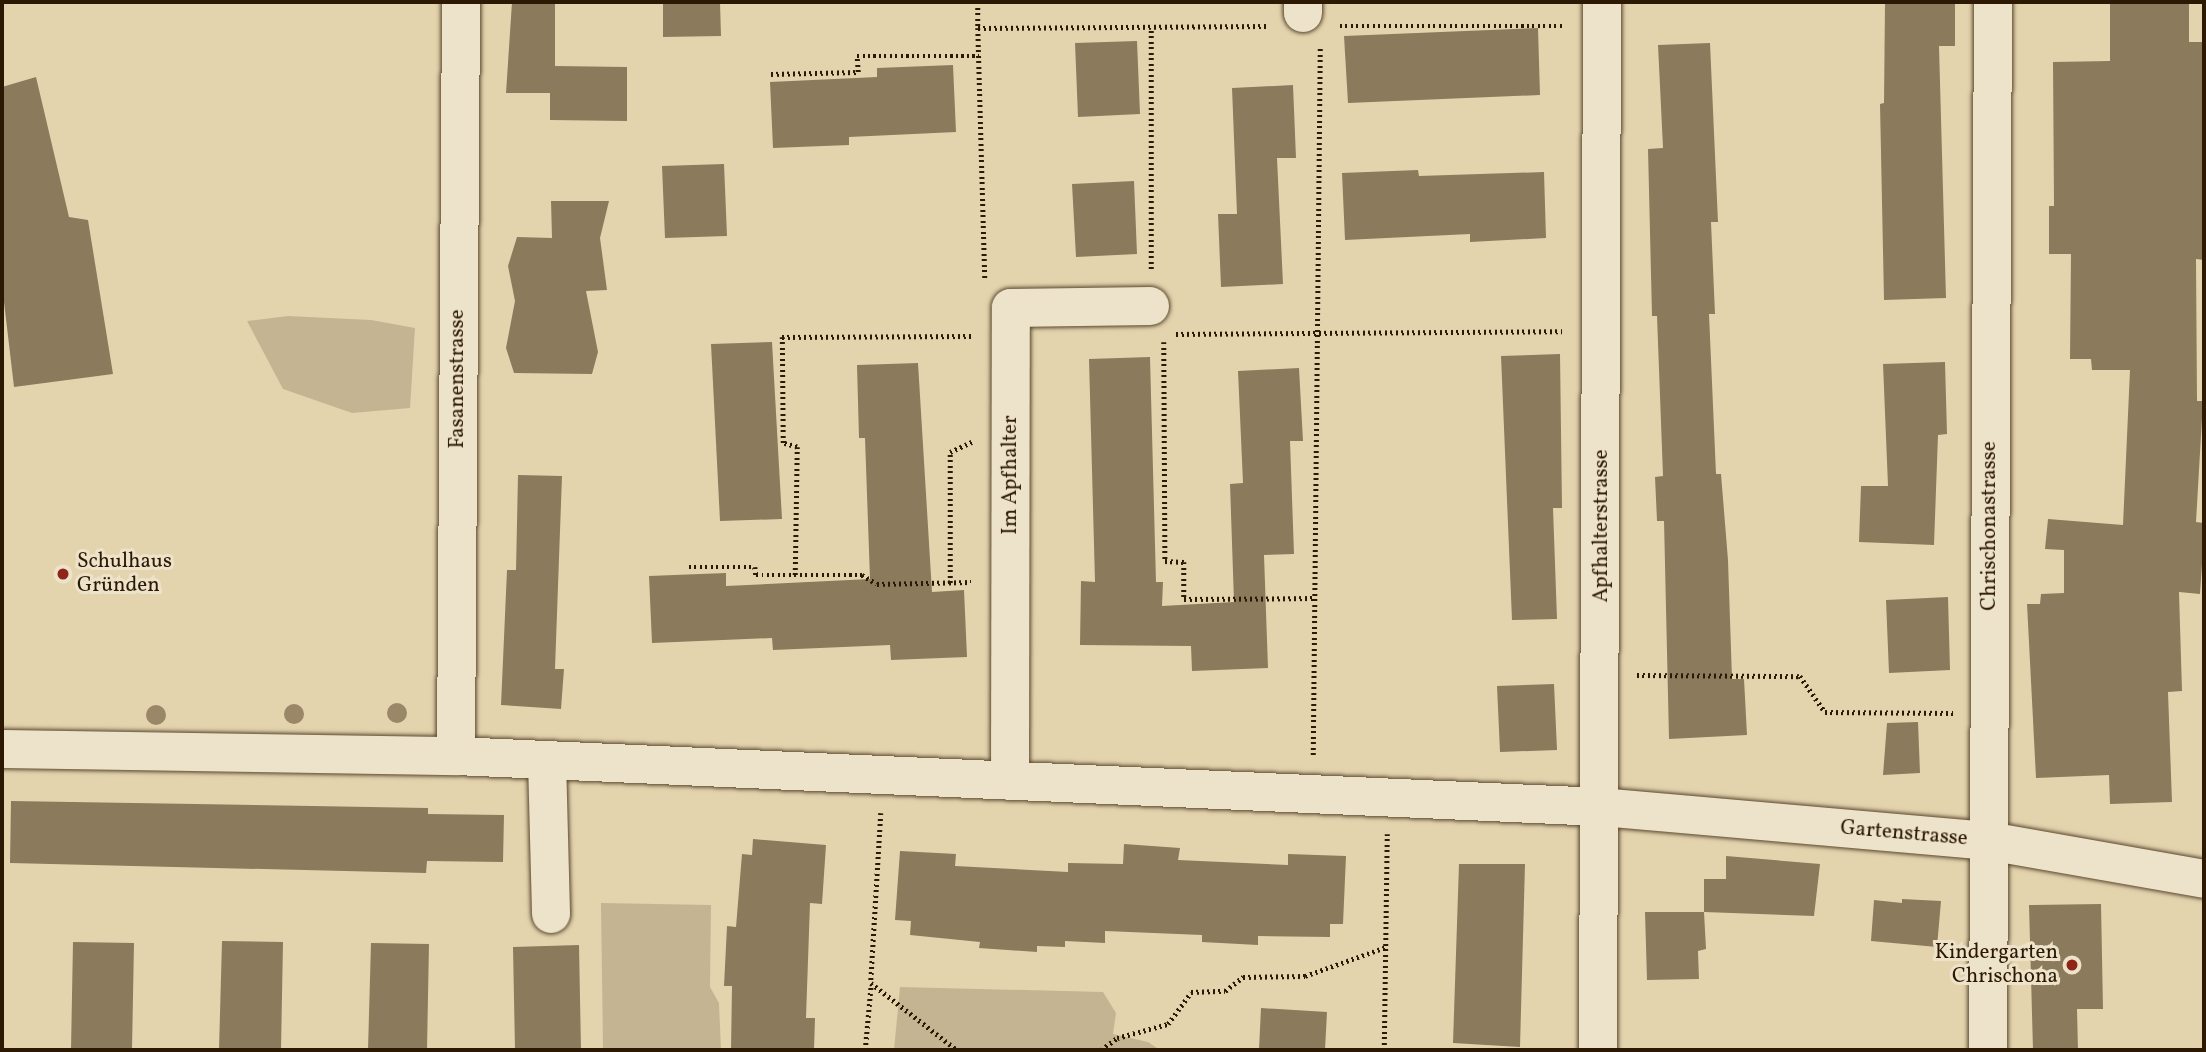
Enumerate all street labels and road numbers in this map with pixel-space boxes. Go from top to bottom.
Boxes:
street label: Fasanenstrasse [445,309,471,449]
street label: Im Apfhalter [998,415,1024,535]
street label: Chrischonastrasse [1977,441,2003,611]
street label: Apfhalterstrasse [1589,450,1615,602]
street label: Gartenstrasse [1839,816,1969,852]

